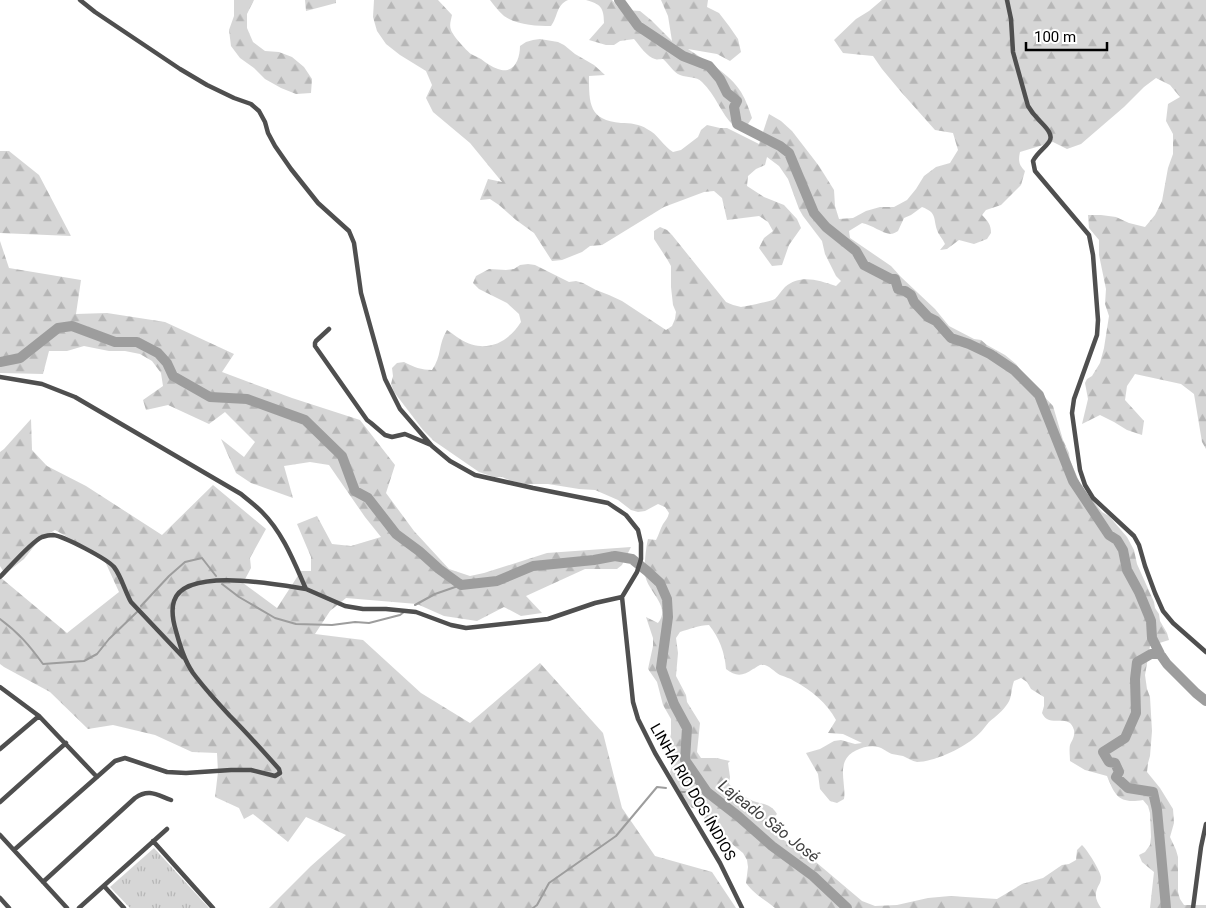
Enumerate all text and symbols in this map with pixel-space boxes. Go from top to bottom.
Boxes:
scale bar [1026,20,1107,52]
text: 100 m [1034,28,1076,46]
street label: LINHA RIO DOS ÍNDIOS [646,720,740,864]
water label: Lajeado São José [715,776,823,866]

